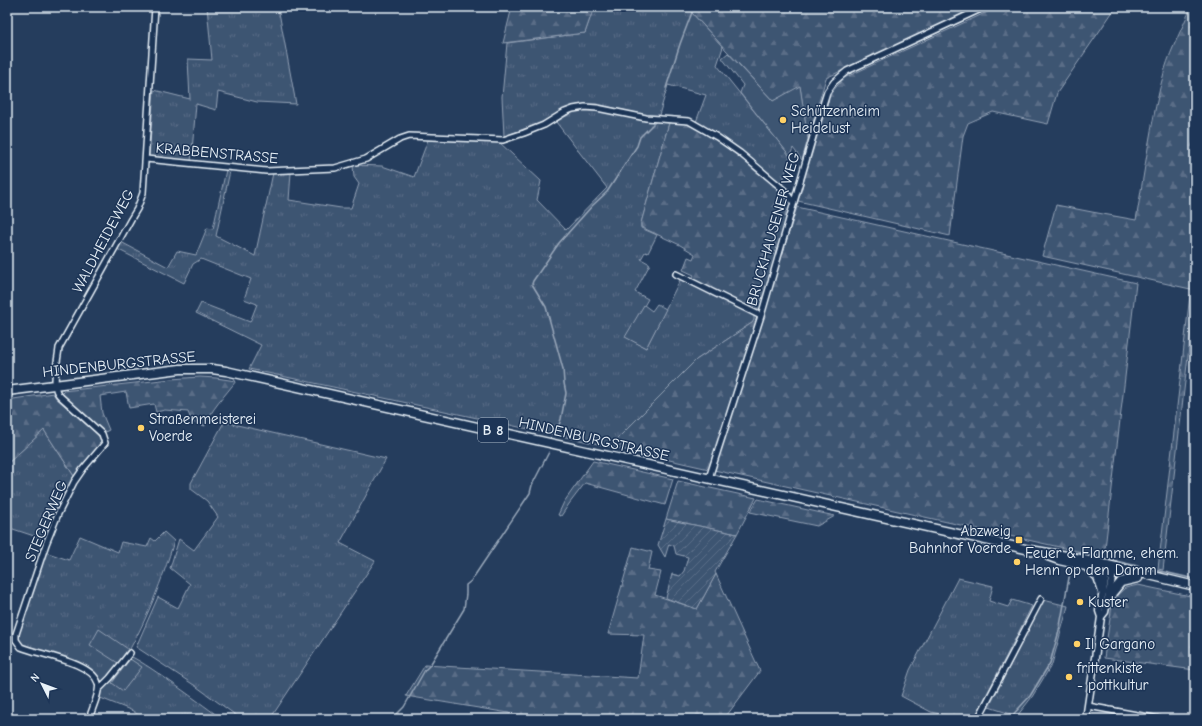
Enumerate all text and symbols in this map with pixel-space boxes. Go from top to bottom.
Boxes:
place label: Schützenheim Heidelust [791,102,880,137]
marker: Schützenheim Heidelust [778,115,788,125]
street label: KRABBENSTRASSE [155,139,279,167]
street label: BRUCKHAUSENER WEG [742,150,804,308]
street label: WALDHEIDEWEG [68,186,138,296]
street label: HINDENBURGSTRASSE [42,347,196,381]
place label: Straßenmeisterei Voerde [149,410,256,445]
street label: HINDENBURGSTRASSE [517,413,671,465]
road number: B 8 [478,418,508,442]
marker: Straßenmeisterei Voerde [136,423,146,433]
street label: STEGERWEG [21,477,71,564]
place label: Abzweig Bahnhof Voerde [909,522,1011,557]
marker: Abzweig Bahnhof Voerde [1014,535,1024,545]
place label: Feuer & Flamme, ehem. Henn op den Damm [1025,544,1178,579]
marker: Feuer & Flamme, ehem. Henn op den Damm [1012,557,1022,567]
place label: Kuster [1088,593,1128,611]
marker: Kuster [1075,597,1085,607]
place label: Il Gargano [1085,635,1155,653]
marker: Il Gargano [1072,639,1082,649]
place label: frittenkiste - pottkultur [1076,659,1149,694]
north arrow [22,664,62,704]
text: N [28,671,42,685]
marker: frittenkiste - pottkultur [1064,672,1074,682]

